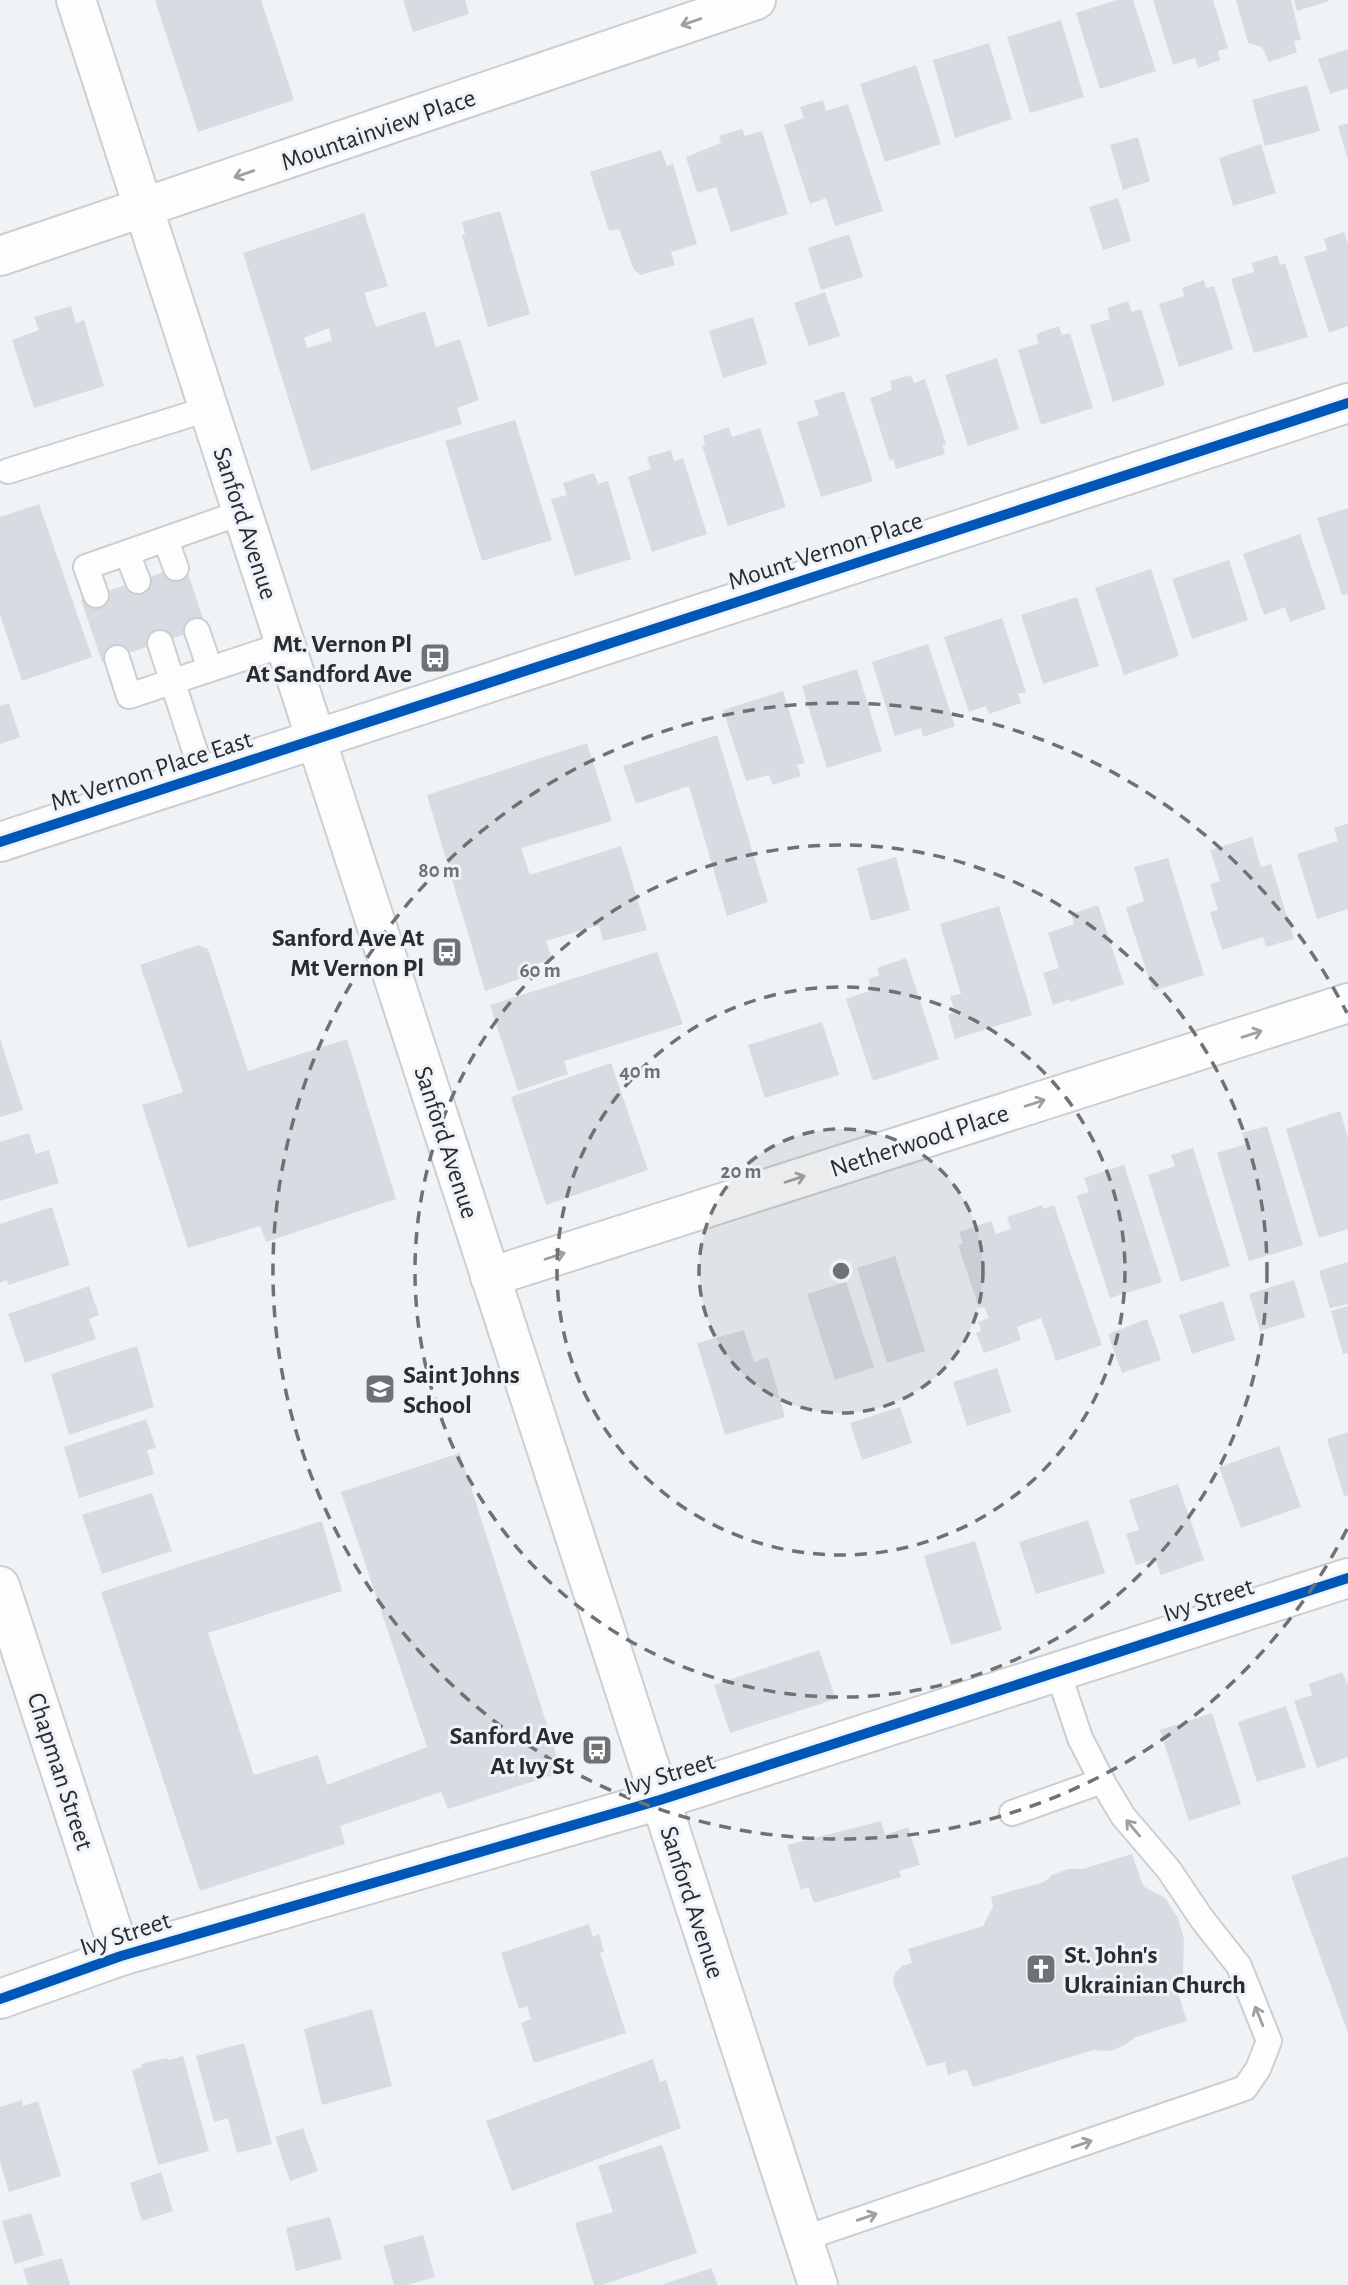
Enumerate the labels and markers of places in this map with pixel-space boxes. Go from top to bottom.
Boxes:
place label: Mt. Vernon Pl At Sandford Ave [246,631,412,687]
bus stop icon: Mt. Vernon Pl At Sandford Ave [418,641,452,675]
place label: Sanford Ave At Mt Vernon Pl [272,925,424,981]
bus stop icon: Sanford Ave At Mt Vernon Pl [430,935,464,969]
centre of rings [829,1259,853,1283]
place label: Saint Johns School [403,1362,520,1418]
school or university icon: Saint Johns School [363,1372,397,1406]
place label: Sanford Ave At Ivy St [449,1723,574,1779]
bus stop icon: Sanford Ave At Ivy St [580,1733,614,1767]
place label: St. John's Ukrainian Church [1064,1942,1246,1998]
church icon: St. John's Ukrainian Church [1024,1952,1058,1986]

